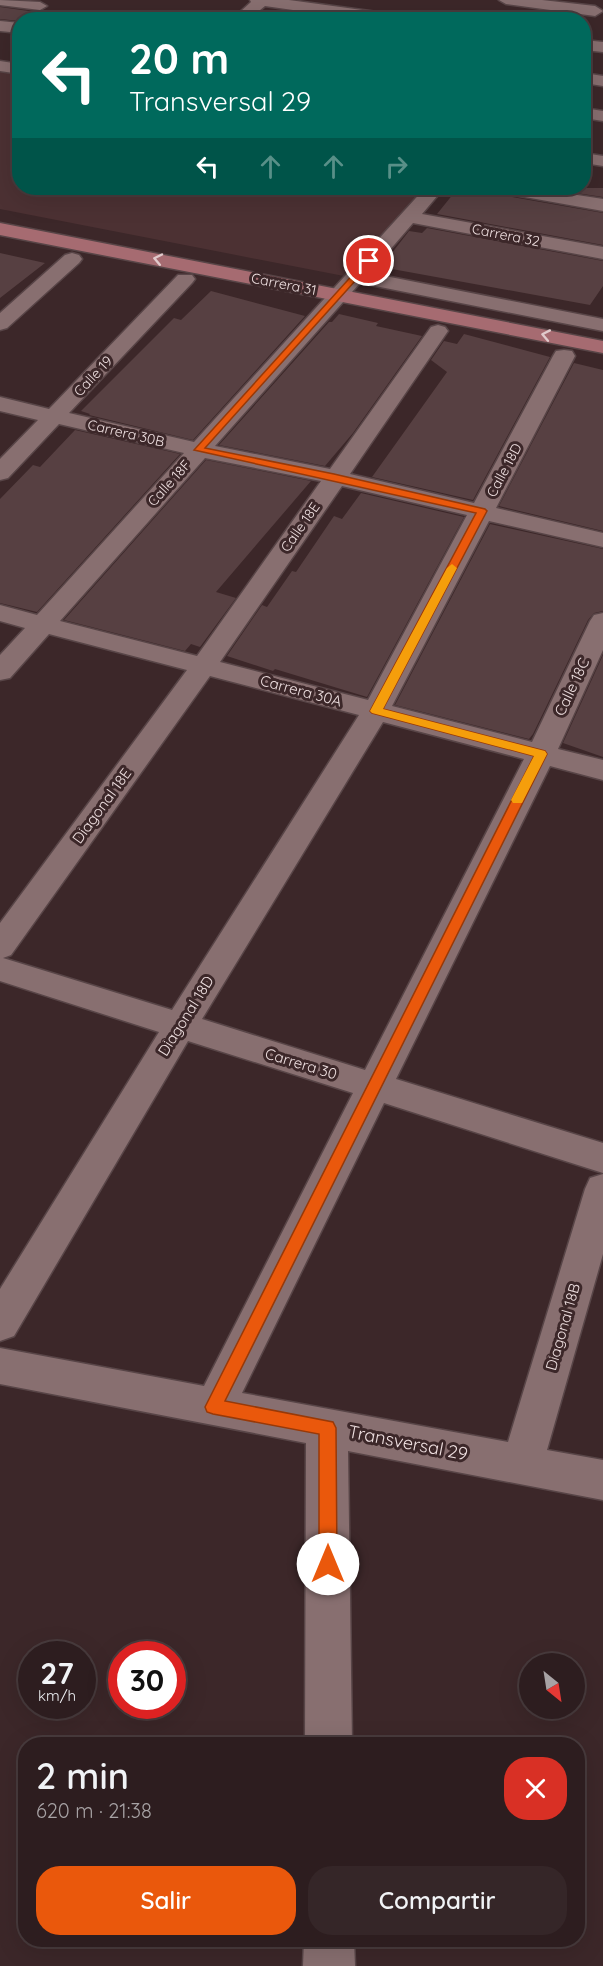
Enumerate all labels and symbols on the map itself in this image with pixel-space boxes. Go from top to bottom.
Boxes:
street label: Carrera 32 [471,220,542,250]
pin [343,235,394,286]
one-way arrow [153,253,163,266]
street label: Carrera 31 [250,269,318,299]
one-way arrow [541,329,551,342]
street label: Calle 19 [70,352,116,400]
street label: Carrera 30B [86,415,166,451]
street label: Calle 18D [482,440,526,500]
street label: Calle 18F [143,456,195,510]
street label: Calle 18E [276,499,324,555]
street label: Calle 18C [550,655,593,719]
street label: Carrera 30A [258,670,344,711]
street label: Diagonal 18E [68,764,135,847]
street label: Diagonal 18D [153,972,218,1059]
street label: Carrera 30 [263,1044,339,1083]
street label: Diagonal 18B [541,1281,584,1373]
street label: Transversal 29 [346,1420,470,1465]
position arrow [296,1532,360,1596]
speed limit sign: 30 [108,1641,186,1719]
north arrow [519,1653,585,1719]

